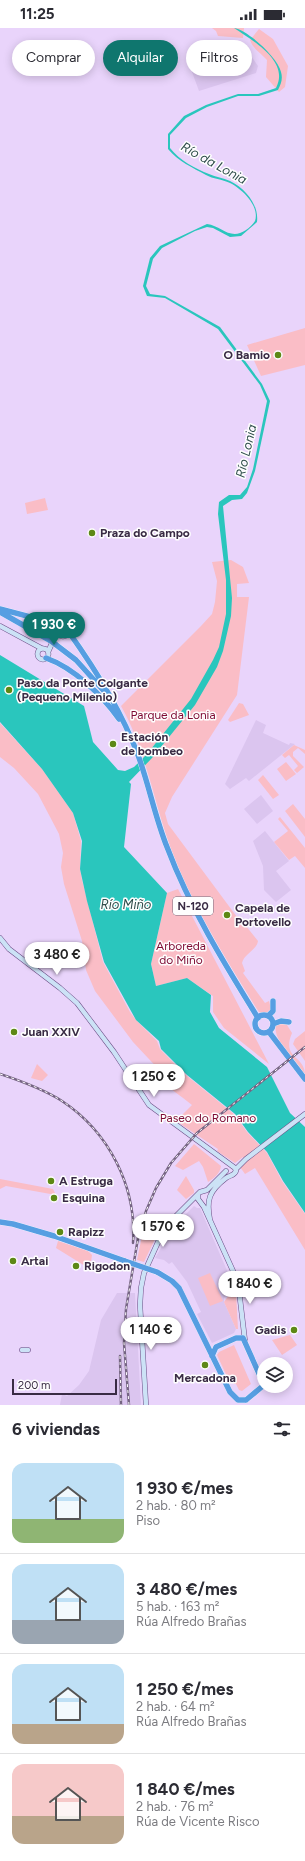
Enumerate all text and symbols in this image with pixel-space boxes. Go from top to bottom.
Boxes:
text: 11:25 [20,5,55,23]
chip: Comprar [12,40,95,76]
chip: Alquilar [103,40,178,76]
chip: Filtros [186,40,252,76]
water label: Río da Lonia [179,139,250,187]
place label: O Bamio [223,348,270,362]
marker: O Bamio [273,350,283,360]
water label: Río Lonia [233,423,259,479]
place label: Praza do Campo [100,526,190,540]
marker: Praza do Campo [87,528,97,538]
pin: 1 930 € [17,612,91,646]
text: 1 930 € [32,617,76,632]
place label: Paso da Ponte Colgante (Pequeno Milenio) [17,676,148,704]
marker: Paso da Ponte Colgante (Pequeno Milenio) [4,685,14,695]
park label: Parque da Lonia [130,708,216,722]
place label: Estación de bombeo [121,730,183,758]
marker: Estación de bombeo [108,739,118,749]
water label: Río Miño [101,897,152,912]
road number: N-120 [173,897,213,915]
place label: Capela de Portovello [235,901,291,929]
marker: Capela de Portovello [222,910,232,920]
park label: Arboreda do Miño [156,939,206,967]
pin: 3 480 € [20,942,94,976]
text: 3 480 € [33,947,81,962]
place label: Juan XXIV [22,1025,80,1039]
marker: Juan XXIV [9,1027,19,1037]
pin: 1 250 € [117,1064,191,1098]
text: 1 250 € [132,1069,176,1084]
park label: Paseo do Romano [160,1111,256,1125]
place label: A Estruga [59,1174,113,1188]
marker: A Estruga [46,1176,56,1186]
place label: Esquina [62,1191,105,1205]
marker: Esquina [49,1193,59,1203]
pin: 1 570 € [126,1214,200,1248]
text: 1 570 € [141,1219,185,1234]
place label: Rapizz [68,1225,104,1239]
marker: Rapizz [55,1227,65,1237]
place label: Artai [21,1254,48,1268]
marker: Artai [8,1256,18,1266]
place label: Rigodon [84,1259,130,1273]
marker: Rigodon [71,1261,81,1271]
pin: 1 840 € [213,1271,287,1305]
text: 1 840 € [227,1276,273,1291]
pin: 1 140 € [114,1317,188,1351]
text: 1 140 € [130,1322,172,1337]
place label: Gadis [255,1323,286,1337]
marker: Gadis [289,1325,299,1335]
map controls [257,1357,293,1393]
button: layers [257,1357,293,1393]
marker: Mercadona [200,1360,210,1370]
place label: Mercadona [174,1371,236,1385]
scale bar [12,1377,117,1396]
text: 200 m [18,1379,50,1392]
icon: filters [271,1418,293,1440]
text: 6 viviendas [12,1419,100,1439]
text: 1 930 €/mes [136,1478,233,1498]
icon: home [44,1479,92,1527]
text: 2 hab. · 80 m² [136,1498,216,1513]
text: Piso [136,1513,160,1528]
text: 3 480 €/mes [136,1579,237,1599]
icon: home [44,1580,92,1628]
text: 5 hab. · 163 m² [136,1599,219,1614]
text: Rúa Alfredo Brañas [136,1614,246,1629]
text: 1 250 €/mes [136,1679,233,1699]
icon: home [44,1680,92,1728]
text: 2 hab. · 64 m² [136,1699,215,1714]
text: Rúa Alfredo Brañas [136,1714,246,1729]
text: 1 840 €/mes [136,1779,235,1799]
icon: home [44,1780,92,1828]
text: 2 hab. · 76 m² [136,1799,214,1814]
text: Rúa de Vicente Risco [136,1814,260,1829]

